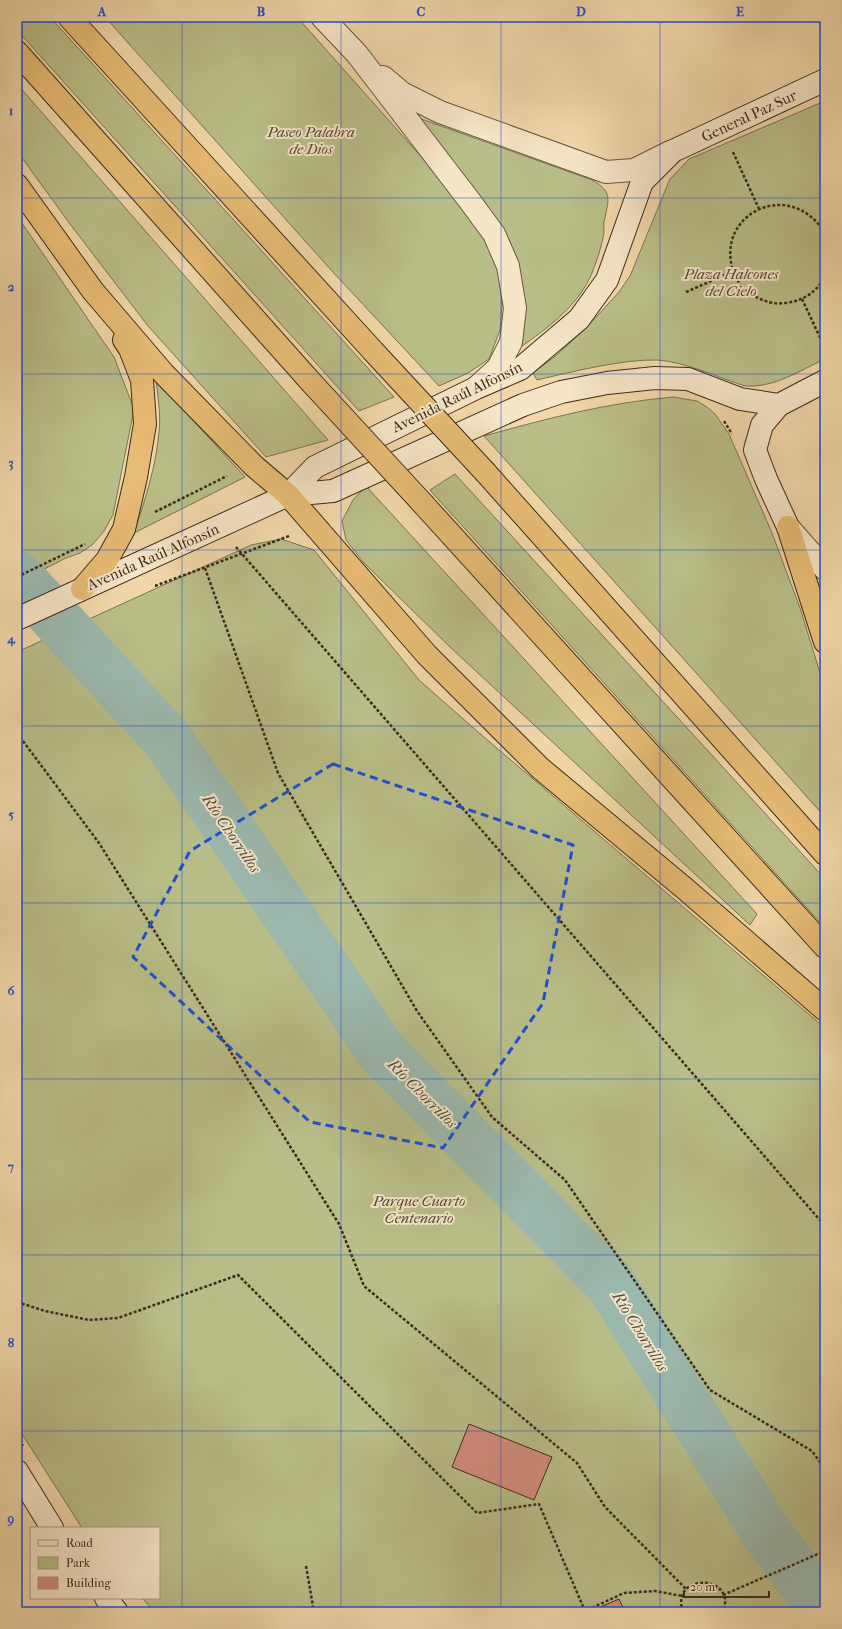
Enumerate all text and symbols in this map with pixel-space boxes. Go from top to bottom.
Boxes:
text: A [97,4,107,19]
text: B [257,4,266,19]
text: C [417,4,426,19]
text: D [576,4,586,19]
text: E [736,4,744,19]
street label: General Paz Sur [699,86,800,146]
text: 1 [9,103,14,118]
park label: Paseo Palabra de Dios [266,123,355,158]
park label: Plaza Halcones del Cielo [683,265,779,300]
text: 2 [8,279,15,294]
street label: Avenida Raúl Alfonsín [388,358,525,437]
text: 3 [8,455,14,471]
street label: Avenida Raúl Alfonsín [83,520,222,595]
text: 4 [6,631,16,647]
water label: Río Chorrillos [198,790,265,877]
text: 5 [8,807,14,822]
text: 6 [7,983,15,998]
water label: Río Chorrillos [383,1054,462,1133]
text: 7 [7,1159,15,1174]
park label: Parque Cuarto Centenario [372,1192,465,1227]
water label: Río Chorrillos [608,1287,673,1376]
text: 8 [8,1335,15,1350]
text: 9 [7,1511,15,1527]
legend [30,1527,160,1599]
text: Road [66,1536,93,1550]
text: Park [66,1556,91,1570]
scale bar [684,1573,769,1599]
text: Building [66,1576,111,1590]
text: 20 m [690,1580,715,1594]

